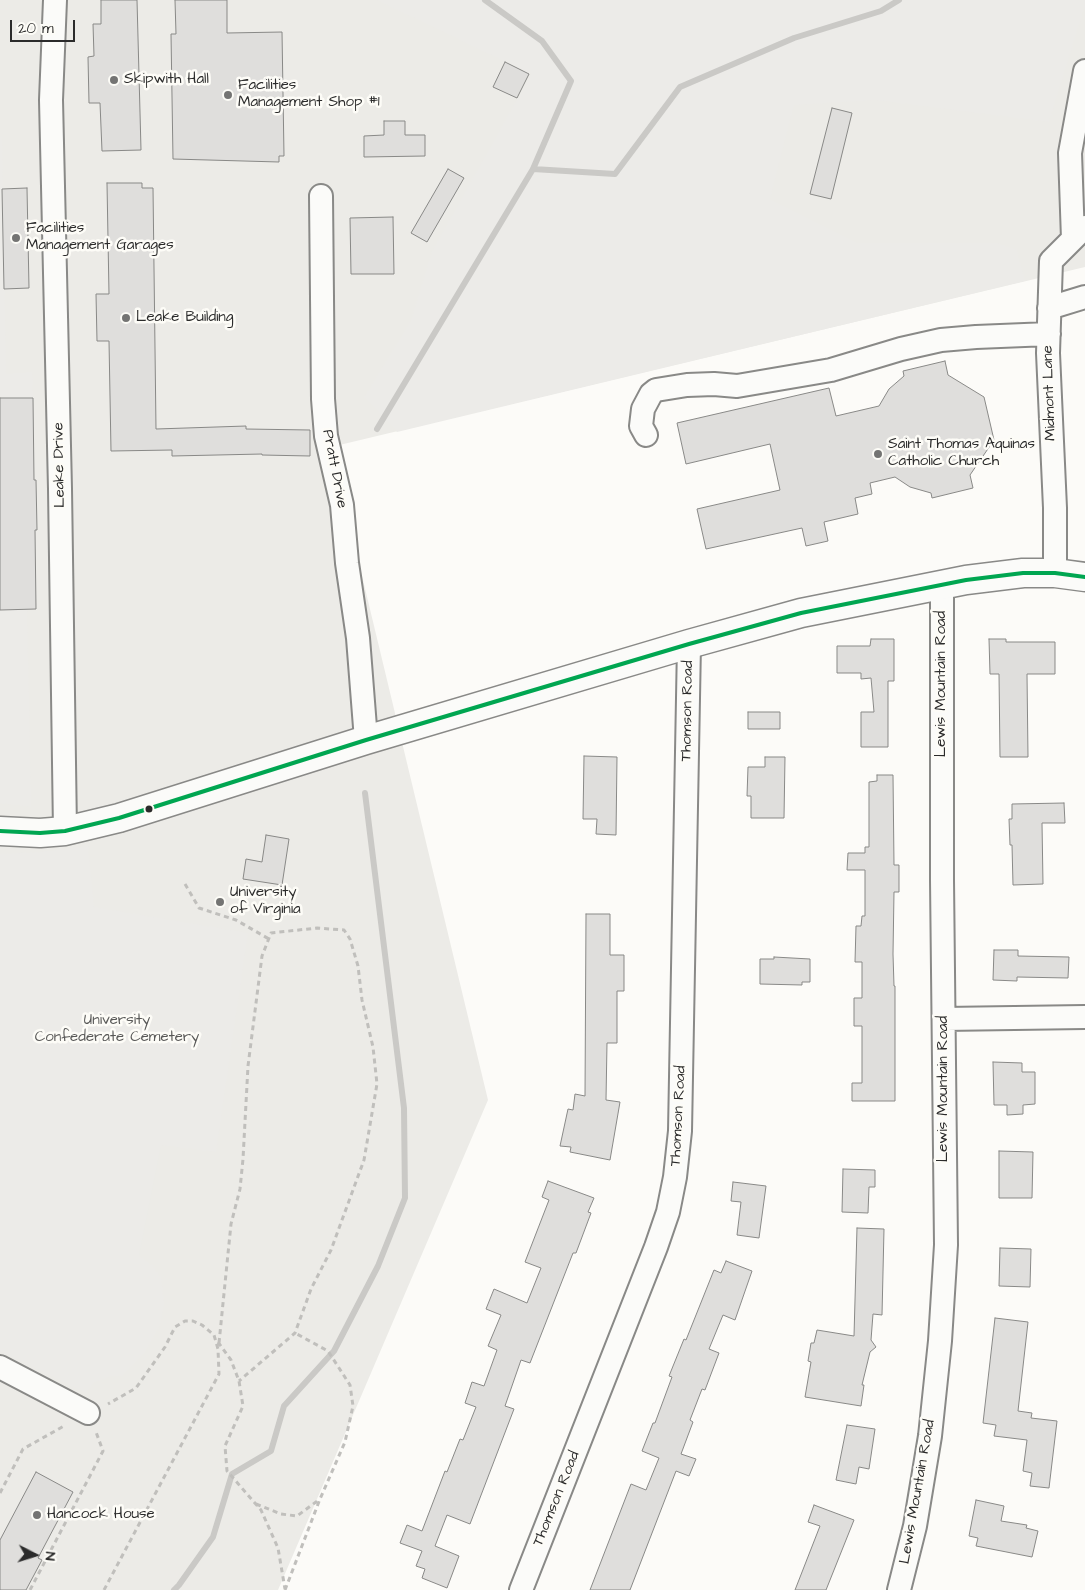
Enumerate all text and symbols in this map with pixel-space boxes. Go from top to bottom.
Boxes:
scale bar [12,10,78,42]
text: 20 m [18,18,54,39]
place label: Skipwith Hall [124,71,209,89]
marker: Skipwith Hall [108,74,120,86]
place label: Facilities Management Shop #1 [238,77,380,112]
marker: Facilities Management Shop #1 [222,89,234,101]
place label: Facilities Management Garages [26,220,174,255]
marker: Facilities Management Garages [10,232,22,244]
place label: Leake Building [136,309,234,327]
marker: Leake Building [120,312,132,324]
street label: Midmont Lane [1039,345,1061,441]
street label: Leake Drive [50,422,70,508]
street label: Pratt Drive [318,428,350,510]
place label: Saint Thomas Aquinas Catholic Church [888,436,1035,471]
marker: Saint Thomas Aquinas Catholic Church [872,448,884,460]
street label: Lewis Mountain Road [933,611,951,757]
street label: Thomson Road [678,660,698,762]
unlabelled marker [144,804,154,814]
place label: University of Virginia [230,884,301,919]
marker: University of Virginia [214,896,226,908]
park label: University Confederate Cemetery [35,1012,199,1047]
street label: Lewis Mountain Road [935,1016,953,1162]
street label: Thomson Road [667,1065,691,1167]
street label: Lewis Mountain Road [896,1418,940,1566]
street label: Thomson Road [530,1449,584,1549]
place label: Hancock House [47,1506,155,1524]
marker: Hancock House [31,1509,43,1521]
north arrow [10,1530,60,1580]
text: N [40,1551,60,1562]

